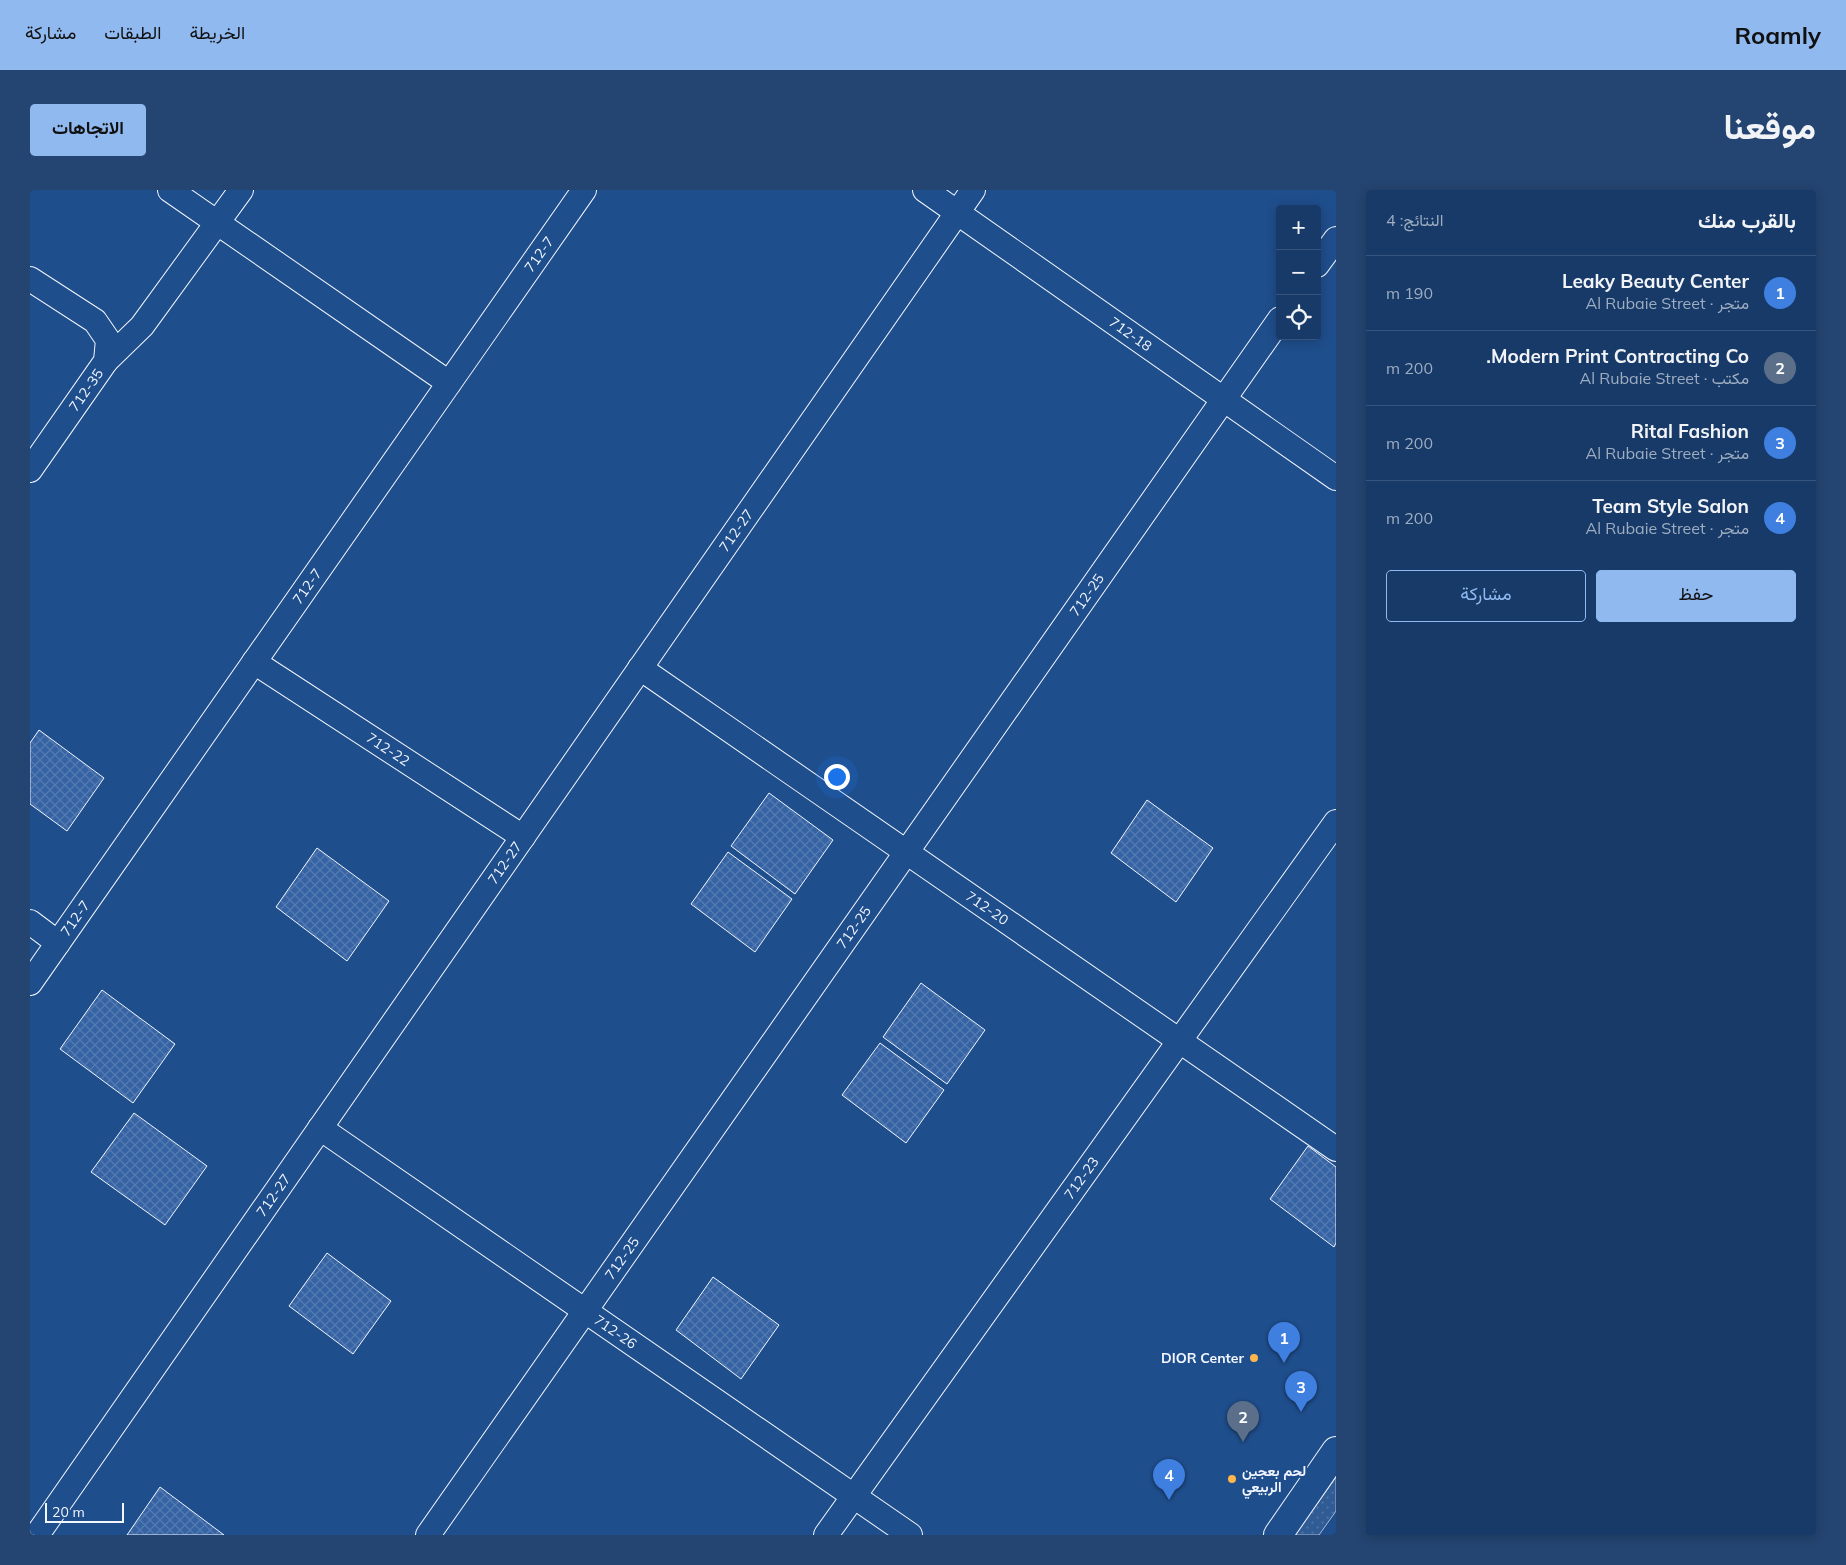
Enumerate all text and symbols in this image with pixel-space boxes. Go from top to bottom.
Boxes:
text: Roamly [1735,20,1821,50]
text: مشاركة [25,21,76,44]
text: الطبقات [104,21,161,44]
text: الخريطة [189,21,245,44]
button: الاتجاهات [30,104,146,156]
text: موقعنا [1723,104,1816,148]
map controls [1276,205,1321,340]
button: + [1276,205,1321,250]
text: بالقرب منك [1698,207,1796,233]
text: النتائج: 4 [1386,210,1443,230]
street label: 712-7 [520,233,558,276]
button: − [1276,250,1321,295]
text: Leaky Beauty Center [1562,269,1749,293]
text: 190 m [1386,283,1433,303]
text: 1 [1775,283,1785,303]
text: متجر · Al Rubaie Street [1585,293,1749,313]
button: locate [1276,295,1321,340]
street label: 712-18 [1106,313,1155,355]
text: Modern Print Contracting Co. [1486,344,1749,368]
text: 200 m [1386,358,1433,378]
text: 2 [1775,358,1785,378]
street label: 712-35 [65,365,107,415]
text: مكتب · Al Rubaie Street [1579,368,1749,388]
text: Rital Fashion [1631,419,1749,443]
text: 200 m [1386,433,1433,453]
text: 3 [1775,433,1785,453]
text: متجر · Al Rubaie Street [1585,443,1749,463]
text: Team Style Salon [1592,494,1749,518]
street label: 712-27 [715,505,757,555]
text: 200 m [1386,508,1433,528]
text: 4 [1775,508,1785,528]
text: متجر · Al Rubaie Street [1585,518,1749,538]
street label: 712-7 [288,565,326,608]
street label: 712-25 [1066,570,1108,620]
button: مشاركة [1386,570,1586,622]
button: حفظ [1596,570,1796,622]
street label: 712-22 [363,729,413,770]
your location [824,764,850,790]
street label: 712-27 [484,838,526,888]
street label: 712-20 [962,887,1012,929]
street label: 712-7 [57,897,94,940]
street label: 712-25 [833,902,875,952]
street label: 712-23 [1060,1153,1103,1203]
street label: 712-27 [252,1170,295,1220]
street label: 712-25 [601,1233,643,1283]
street label: 712-26 [591,1311,640,1353]
pin: 1 [1268,1322,1300,1363]
place label: DIOR Center [1161,1349,1244,1367]
marker: DIOR Center [1248,1352,1260,1364]
pin: 3 [1285,1371,1317,1412]
pin: 2 [1227,1401,1259,1442]
pin: 4 [1153,1459,1185,1500]
place label: لحم بعجين الربيعي [1242,1462,1306,1499]
marker: لحم بعجين الربيعي [1226,1473,1238,1485]
scale bar [45,1500,124,1523]
text: 20 m [52,1503,85,1521]

